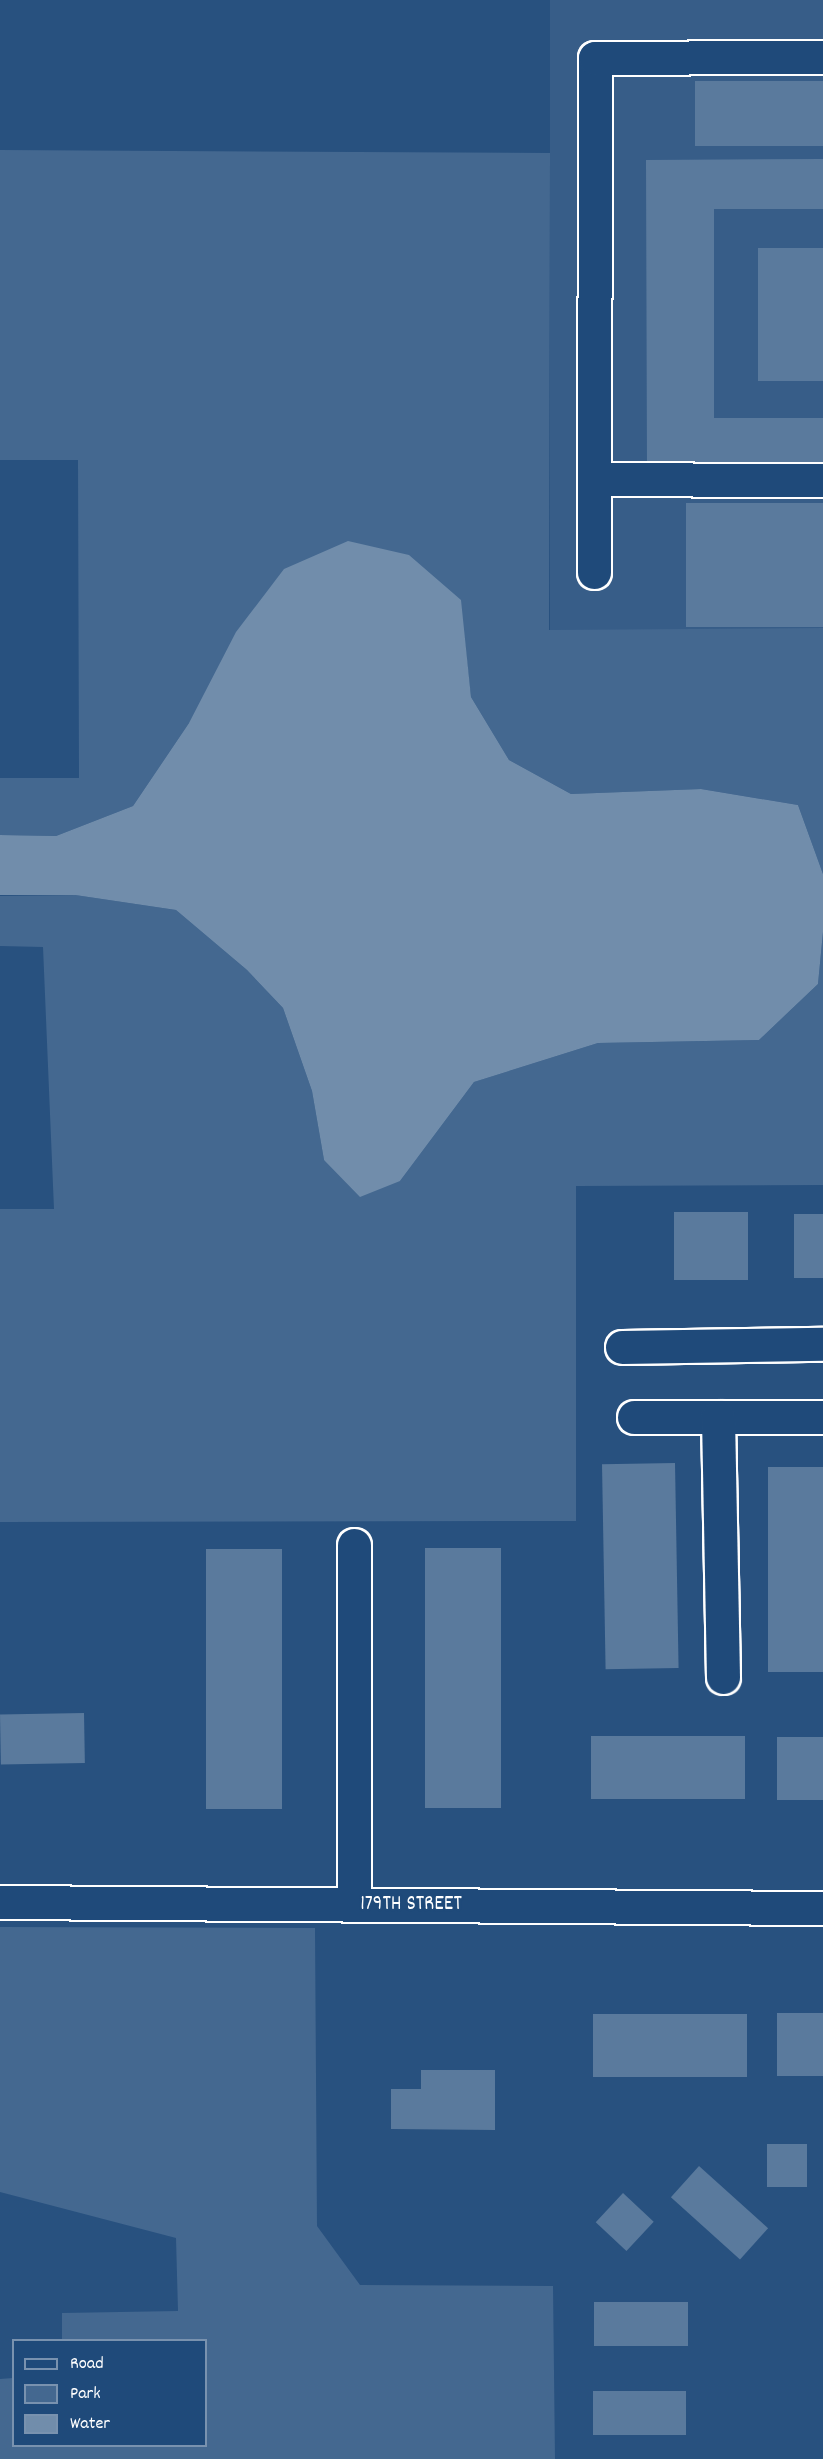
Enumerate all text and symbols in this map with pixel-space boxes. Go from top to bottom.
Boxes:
street label: 179TH STREET [360,1892,462,1918]
legend [12,2339,207,2447]
text: Road [70,2352,104,2377]
text: Park [70,2382,101,2407]
text: Water [70,2412,110,2437]

